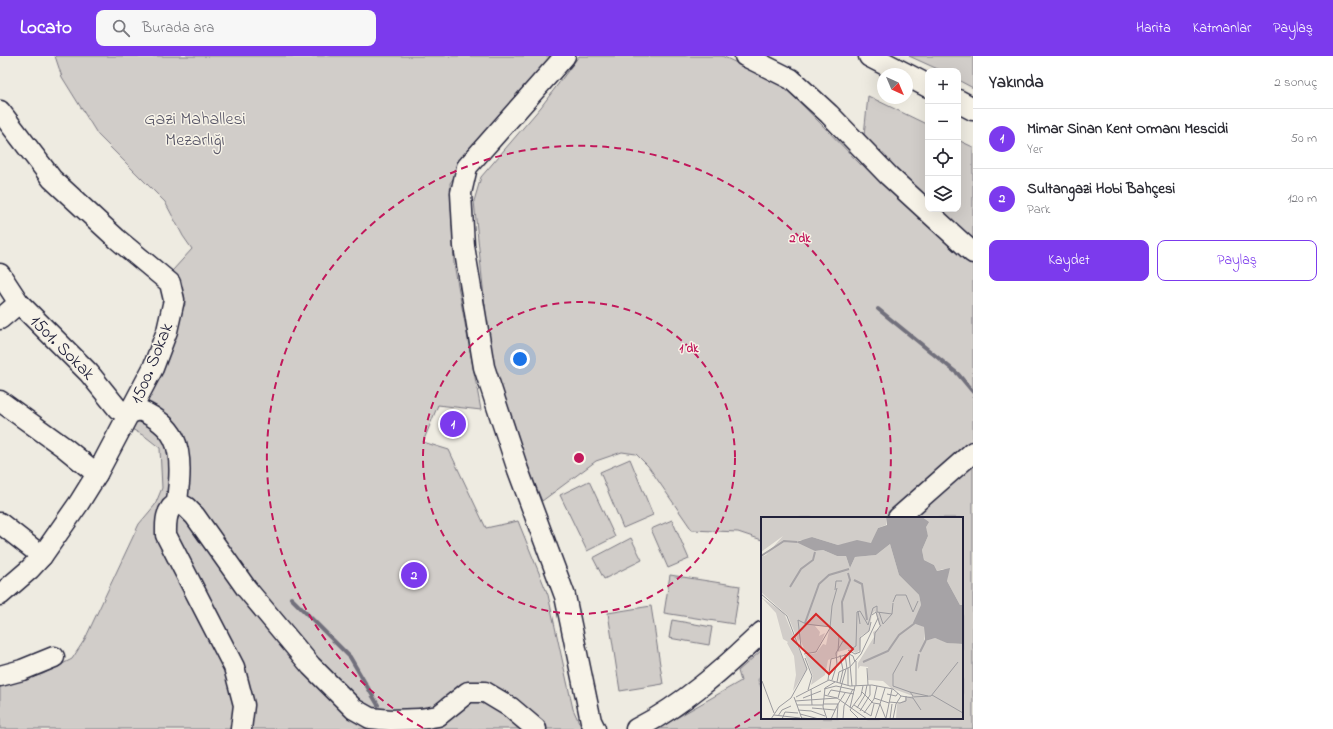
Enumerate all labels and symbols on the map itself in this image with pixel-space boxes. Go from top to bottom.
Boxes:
north arrow [877,68,913,104]
park label: Gazi Mahallesi Mezarlığı [144,107,246,155]
text: 2 dk [789,230,811,248]
street label: 1501. Sokak [23,310,101,387]
street label: 1500. Sokak [125,319,181,408]
text: 1 dk [680,340,699,358]
your location [510,349,530,369]
pin: 1 [440,409,466,439]
centre of rings [572,451,586,465]
inset map [761,517,963,719]
pin: 2 [401,560,427,590]

